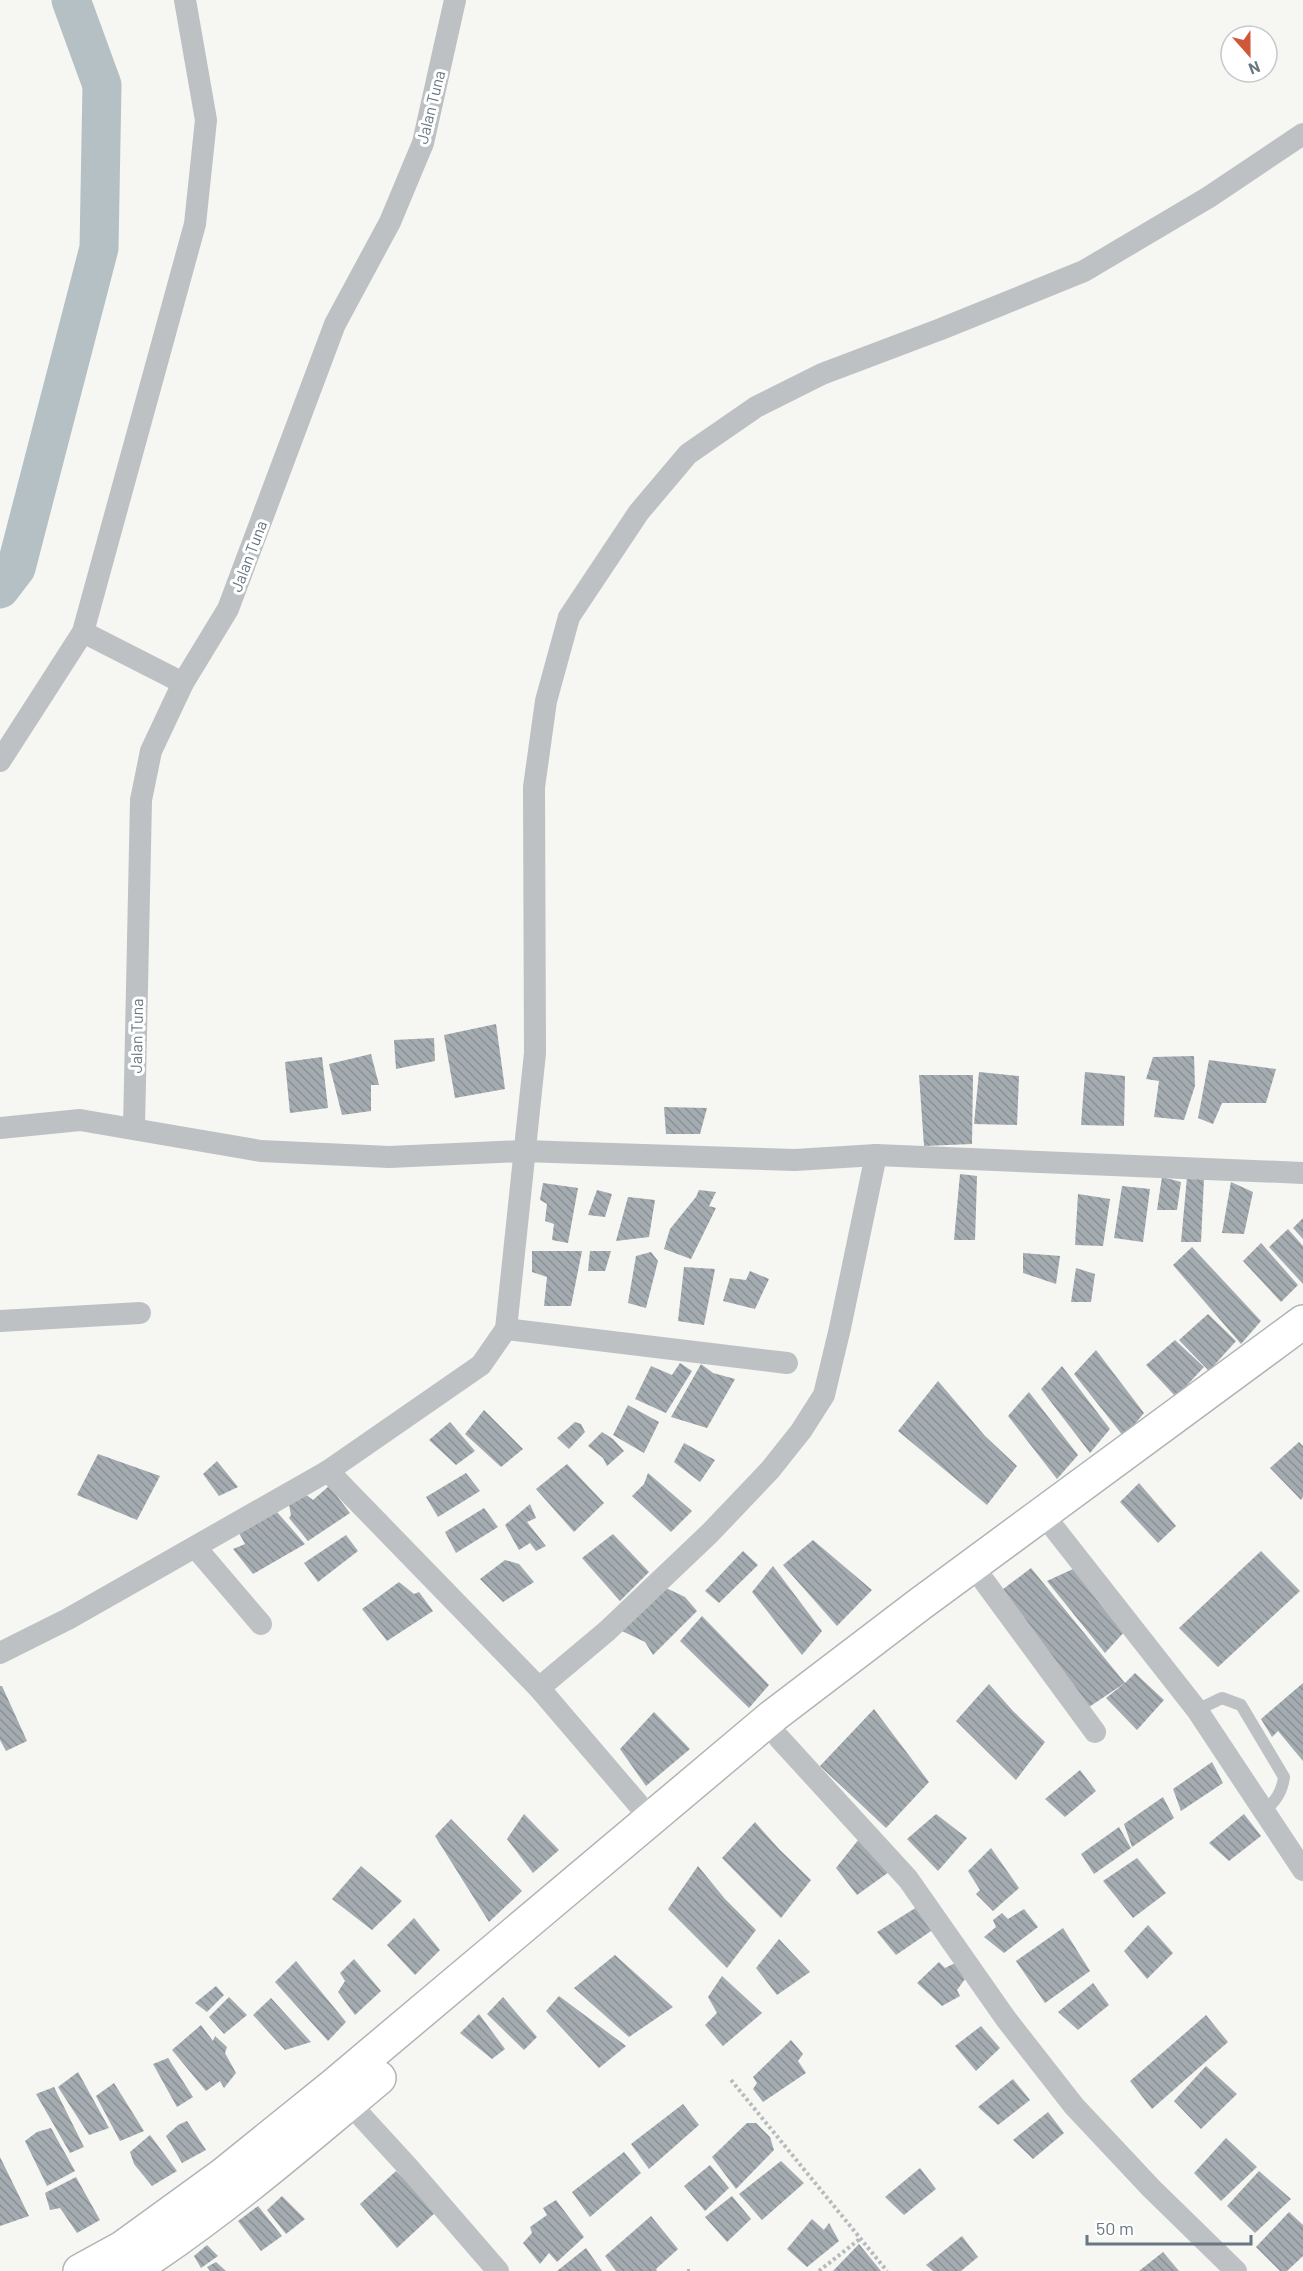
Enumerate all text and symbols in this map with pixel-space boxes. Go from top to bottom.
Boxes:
north arrow [1219,24,1279,84]
text: N [1246,58,1263,79]
street label: Jalan Tuna [412,68,448,146]
street label: Jalan Tuna [226,518,270,594]
street label: Jalan Tuna [126,998,146,1074]
scale bar [1087,2208,1250,2246]
text: 50 m [1096,2217,1134,2239]

